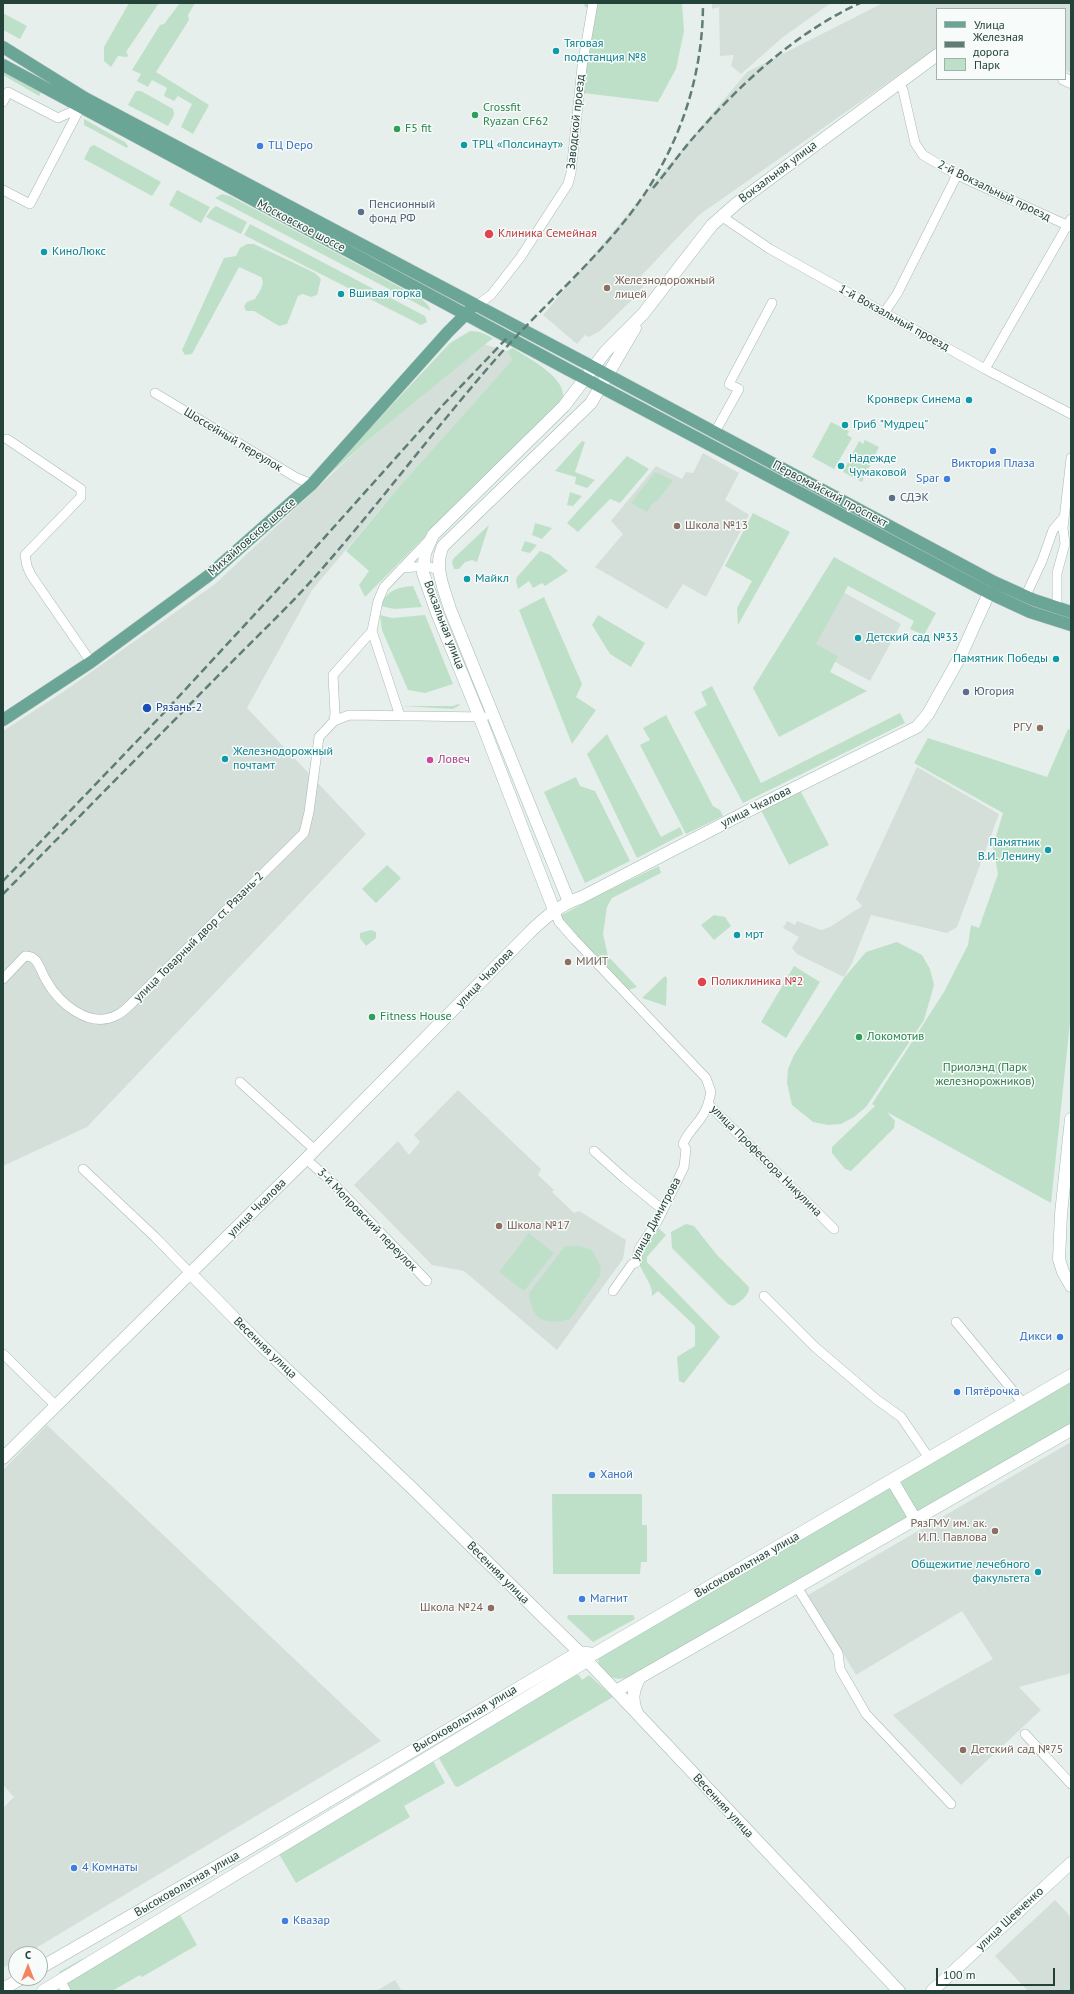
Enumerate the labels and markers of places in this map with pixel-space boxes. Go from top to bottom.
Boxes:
place label: Тяговая подстанция №8 [564,37,647,65]
marker: Тяговая подстанция №8 [551,46,561,56]
place label: Crossfit Ryazan CF62 [483,101,549,129]
marker: Crossfit Ryazan CF62 [470,110,480,120]
place label: F5 fit [405,122,431,136]
marker: F5 fit [392,124,402,134]
place label: ТРЦ «Полсинаут» [472,138,563,152]
place label: ТЦ Depo [268,139,313,153]
marker: ТРЦ «Полсинаут» [459,140,469,150]
marker: ТЦ Depo [255,141,265,151]
place label: Пенсионный фонд РФ [369,198,435,226]
marker: Пенсионный фонд РФ [356,207,366,217]
place label: Клиника Семейная [498,227,597,241]
marker: Клиника Семейная [483,228,495,240]
place label: КиноЛюкс [52,245,106,259]
marker: КиноЛюкс [39,247,49,257]
place label: Железнодорожный лицей [615,274,715,302]
marker: Железнодорожный лицей [602,283,612,293]
place label: Вшивая горка [349,287,421,301]
marker: Вшивая горка [336,289,346,299]
place label: Кронверк Синема [867,393,961,407]
marker: Кронверк Синема [964,395,974,405]
place label: Гриб "Мудрец" [853,418,928,432]
marker: Гриб "Мудрец" [840,420,850,430]
marker: Виктория Плаза [988,446,998,456]
place label: Надежде Чумаковой [849,452,907,480]
place label: Виктория Плаза [951,457,1035,471]
marker: Надежде Чумаковой [836,461,846,471]
place label: Spar [916,472,939,486]
marker: Spar [942,474,952,484]
place label: СДЭК [900,491,929,505]
marker: СДЭК [887,493,897,503]
place label: Школа №13 [685,519,748,533]
marker: Школа №13 [672,521,682,531]
place label: Майкл [475,572,509,586]
marker: Майкл [462,574,472,584]
place label: Детский сад №33 [866,631,958,645]
marker: Детский сад №33 [853,633,863,643]
place label: Памятник Победы [953,652,1048,666]
marker: Памятник Победы [1051,654,1061,664]
place label: Югория [974,685,1014,699]
marker: Югория [961,687,971,697]
place label: Рязань-2 [156,701,202,715]
marker: Рязань-2 [141,702,153,714]
place label: РГУ [1013,721,1032,735]
marker: РГУ [1035,723,1045,733]
place label: Железнодорожный почтамт [233,745,333,773]
place label: Ловеч [438,753,470,767]
marker: Железнодорожный почтамт [220,754,230,764]
marker: Ловеч [425,755,435,765]
place label: Памятник В.И. Ленину [978,836,1040,864]
marker: Памятник В.И. Ленину [1043,845,1053,855]
place label: мрт [745,928,764,942]
marker: мрт [732,930,742,940]
place label: МИИТ [576,955,608,969]
marker: МИИТ [563,957,573,967]
place label: Поликлиника №2 [711,975,803,989]
marker: Поликлиника №2 [696,976,708,988]
place label: Fitness House [380,1010,452,1024]
marker: Fitness House [367,1012,377,1022]
place label: Локомотив [867,1030,924,1044]
marker: Локомотив [854,1032,864,1042]
place label: Школа №17 [507,1219,570,1233]
marker: Школа №17 [494,1221,504,1231]
place label: Дикси [1020,1330,1052,1344]
marker: Дикси [1055,1332,1065,1342]
place label: Пятёрочка [965,1385,1020,1399]
marker: Пятёрочка [952,1387,962,1397]
place label: Ханой [600,1468,633,1482]
marker: Ханой [587,1470,597,1480]
place label: РязГМУ им. ак. И.П. Павлова [911,1517,987,1545]
marker: РязГМУ им. ак. И.П. Павлова [990,1526,1000,1536]
place label: Общежитие лечебного факультета [911,1558,1030,1586]
marker: Общежитие лечебного факультета [1033,1567,1043,1577]
place label: Магнит [590,1592,628,1606]
marker: Магнит [577,1594,587,1604]
place label: Школа №24 [420,1601,483,1615]
marker: Школа №24 [486,1603,496,1613]
place label: Детский сад №75 [971,1743,1063,1757]
marker: Детский сад №75 [958,1745,968,1755]
place label: 4 Комнаты [82,1861,138,1875]
marker: 4 Комнаты [69,1863,79,1873]
place label: Квазар [293,1914,330,1928]
marker: Квазар [280,1916,290,1926]

